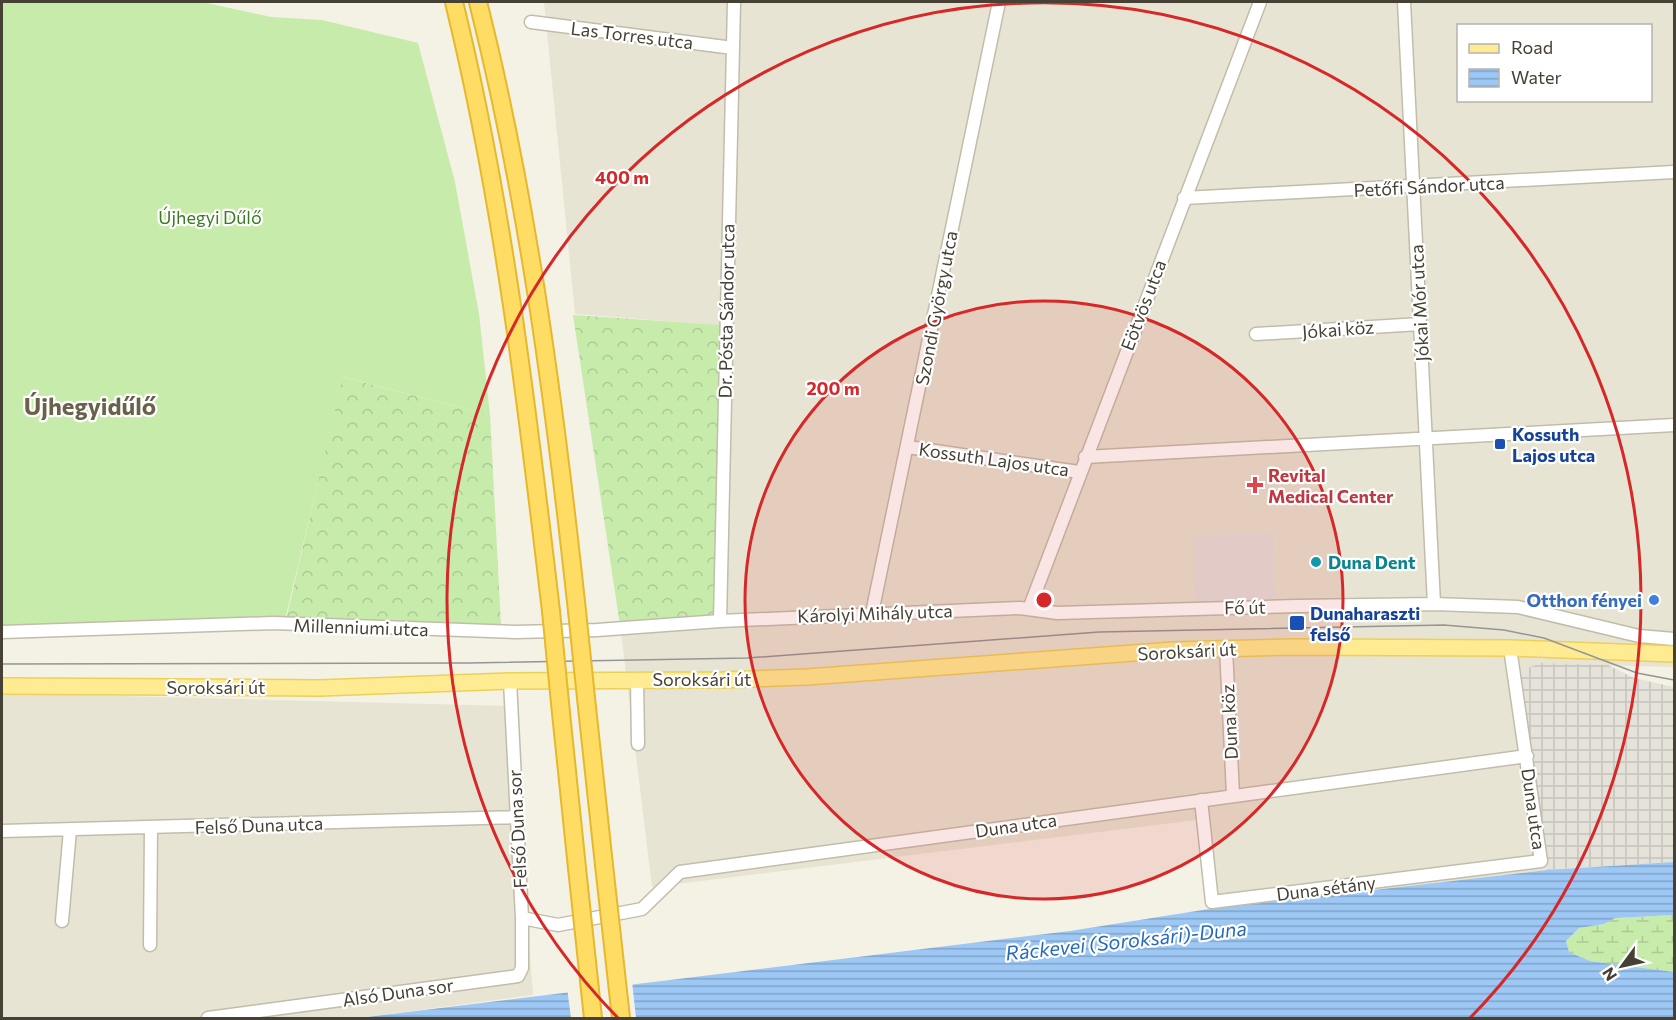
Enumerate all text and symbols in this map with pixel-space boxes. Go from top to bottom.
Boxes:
street label: Las Torres utca [570,17,694,53]
legend [1457,24,1652,102]
text: Road [1511,36,1553,58]
text: Water [1511,66,1562,88]
text: 400 m [595,166,649,188]
street label: Petőfi Sándor utca [1353,171,1505,201]
park label: Újhegyi Dűlő [158,206,262,228]
street label: Dr. Pósta Sándor utca [713,223,739,399]
street label: Szondi György utca [910,229,962,387]
street label: Jókai Mór utca [1405,244,1433,362]
street label: Eötvös utca [1116,257,1170,353]
street label: Jókai köz [1301,316,1375,342]
text: 200 m [806,377,860,399]
district label: Újhegyidűlő [24,391,157,420]
place label: Kossuth Lajos utca [1512,423,1595,466]
marker: Kossuth Lajos utca [1493,437,1507,451]
street label: Kossuth Lajos utca [917,438,1071,480]
place label: Revital Medical Center [1268,464,1394,507]
marker: Revital Medical Center [1246,476,1264,494]
place label: Duna Dent [1328,551,1416,573]
marker: Duna Dent [1309,555,1323,569]
place label: Otthon fényei [1526,589,1642,611]
centre of rings [1034,590,1054,610]
marker: Otthon fényei [1647,593,1661,607]
street label: Fő út [1224,596,1266,618]
street label: Károlyi Mihály utca [797,599,953,627]
place label: Dunaharaszti felső [1310,602,1420,645]
street label: Millenniumi utca [293,614,429,640]
marker: Dunaharaszti felső [1288,614,1306,632]
street label: Soroksári út [1137,637,1237,665]
street label: Soroksári út [653,668,751,690]
street label: Soroksári út [167,676,265,698]
street label: Duna köz [1216,684,1242,760]
street label: Duna utca [1517,767,1551,851]
street label: Felső Duna sor [503,769,531,889]
street label: Duna utca [974,808,1058,842]
street label: Felső Duna utca [194,812,324,838]
street label: Duna sétány [1275,871,1377,905]
water label: Ráckevei (Soroksári)-Duna [1004,915,1248,965]
north arrow [1592,936,1652,996]
text: N [1598,964,1620,985]
street label: Alsó Duna sor [341,973,455,1011]

